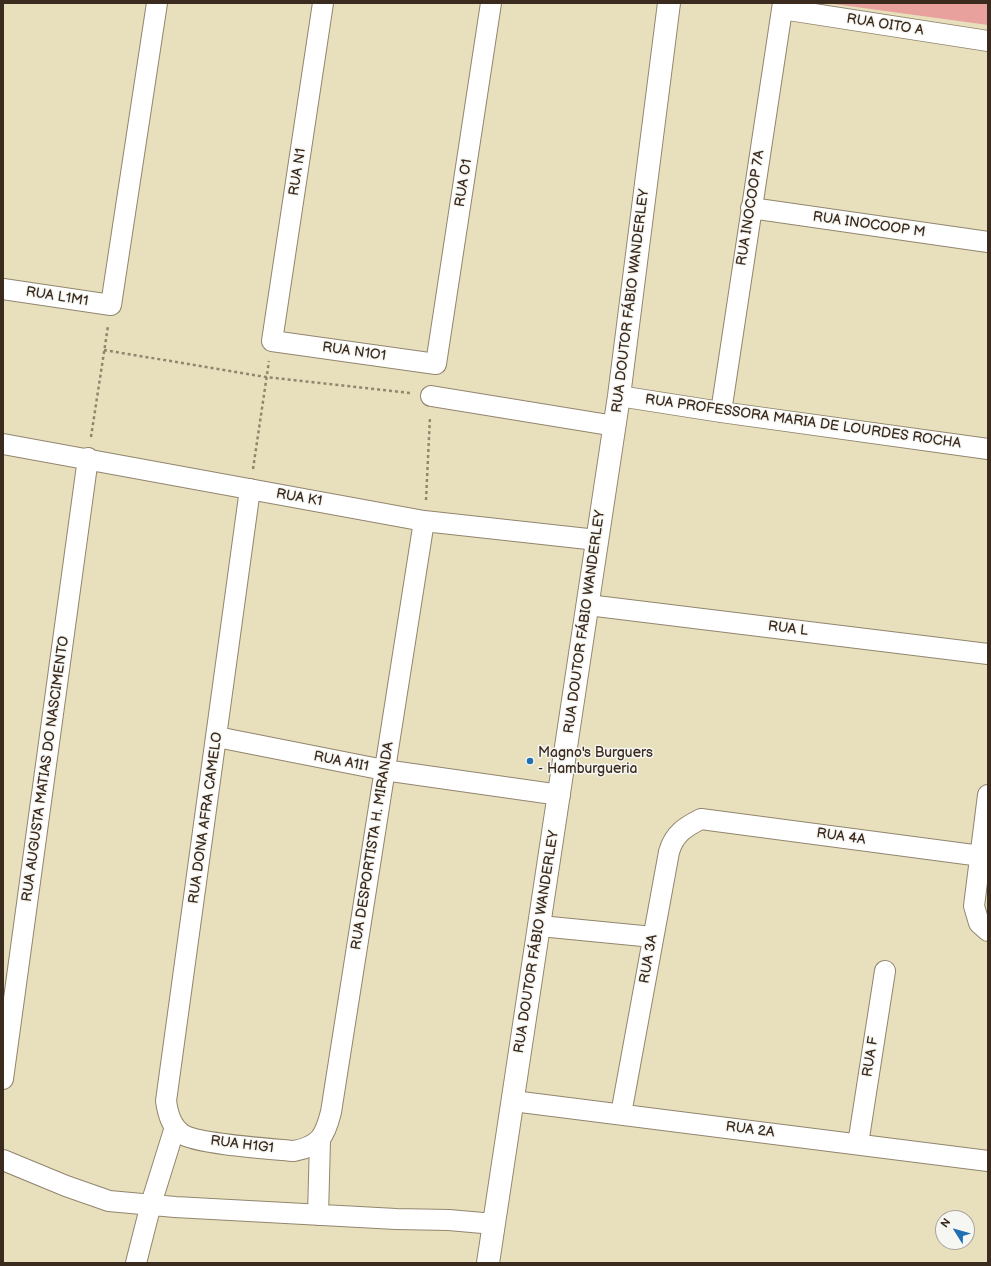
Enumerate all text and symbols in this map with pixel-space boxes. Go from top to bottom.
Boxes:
street label: RUA OITO A [845,11,925,39]
street label: RUA N1 [286,147,310,197]
street label: RUA INOCOOP 7A [734,149,768,267]
street label: RUA O1 [452,158,476,208]
street label: RUA DOUTOR FÁBIO WANDERLEY [609,188,653,414]
street label: RUA INOCOOP M [812,209,926,241]
street label: RUA L1M1 [25,284,89,310]
street label: RUA N1O1 [321,339,387,365]
street label: RUA PROFESSORA MARIA DE LOURDES ROCHA [644,391,962,453]
street label: RUA K1 [275,486,323,510]
street label: RUA DOUTOR FÁBIO WANDERLEY [561,509,609,735]
street label: RUA L [767,618,809,640]
street label: RUA AUGUSTA MATIAS DO NASCIMENTO [19,635,73,903]
street label: RUA DONA AFRA CAMELO [186,731,226,905]
street label: RUA DESPORTISTA H. MIRANDA [348,741,398,951]
place label: Magno's Burguers - Hamburgueria [538,745,653,778]
street label: RUA A1I1 [312,748,370,776]
marker: Magno's Burguers - Hamburgueria [525,756,535,766]
street label: RUA 4A [815,825,867,849]
street label: RUA DOUTOR FÁBIO WANDERLEY [511,829,563,1055]
street label: RUA 3A [636,933,662,985]
street label: RUA F [860,1036,882,1078]
street label: RUA 2A [725,1119,775,1141]
street label: RUA H1G1 [209,1133,275,1157]
north arrow [935,1210,975,1250]
text: N [938,1216,953,1230]

